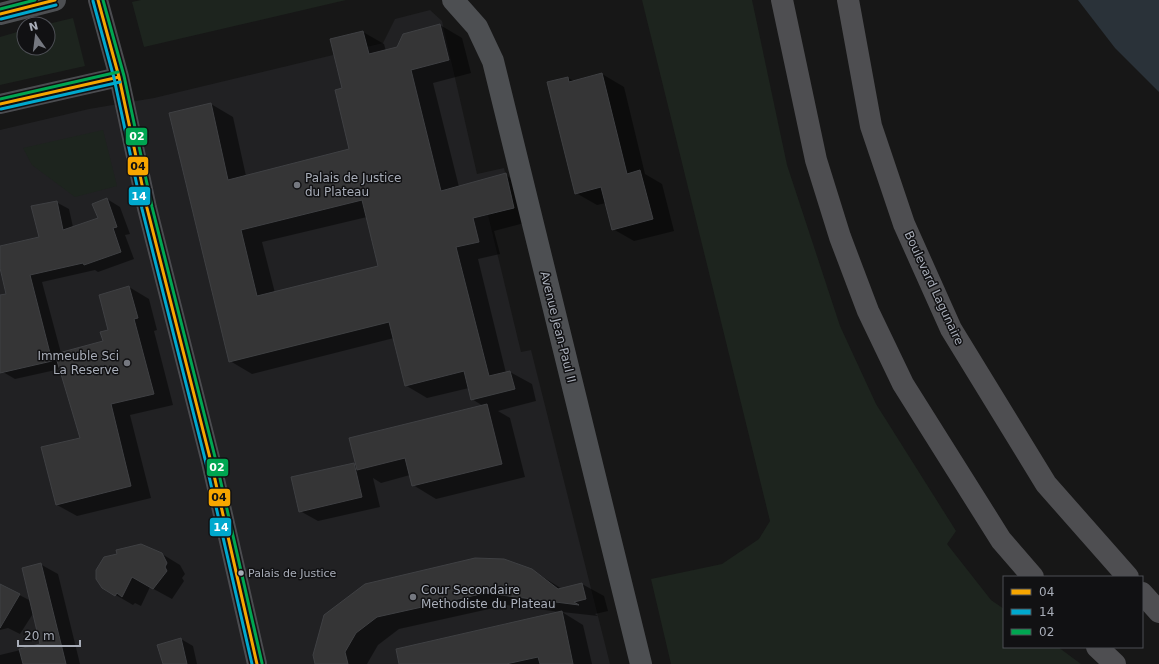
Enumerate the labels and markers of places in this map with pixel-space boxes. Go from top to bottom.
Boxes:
place label: Palais de Justice du Plateau [305,171,401,199]
marker: Palais de Justice du Plateau [292,180,302,190]
place label: Immeuble Sci La Reserve [37,349,119,377]
marker: Immeuble Sci La Reserve [122,358,132,368]
place label: Palais de Justice [248,567,337,580]
marker: Palais de Justice [236,568,246,578]
place label: Cour Secondaire Methodiste du Plateau [421,583,556,611]
marker: Cour Secondaire Methodiste du Plateau [408,592,418,602]

